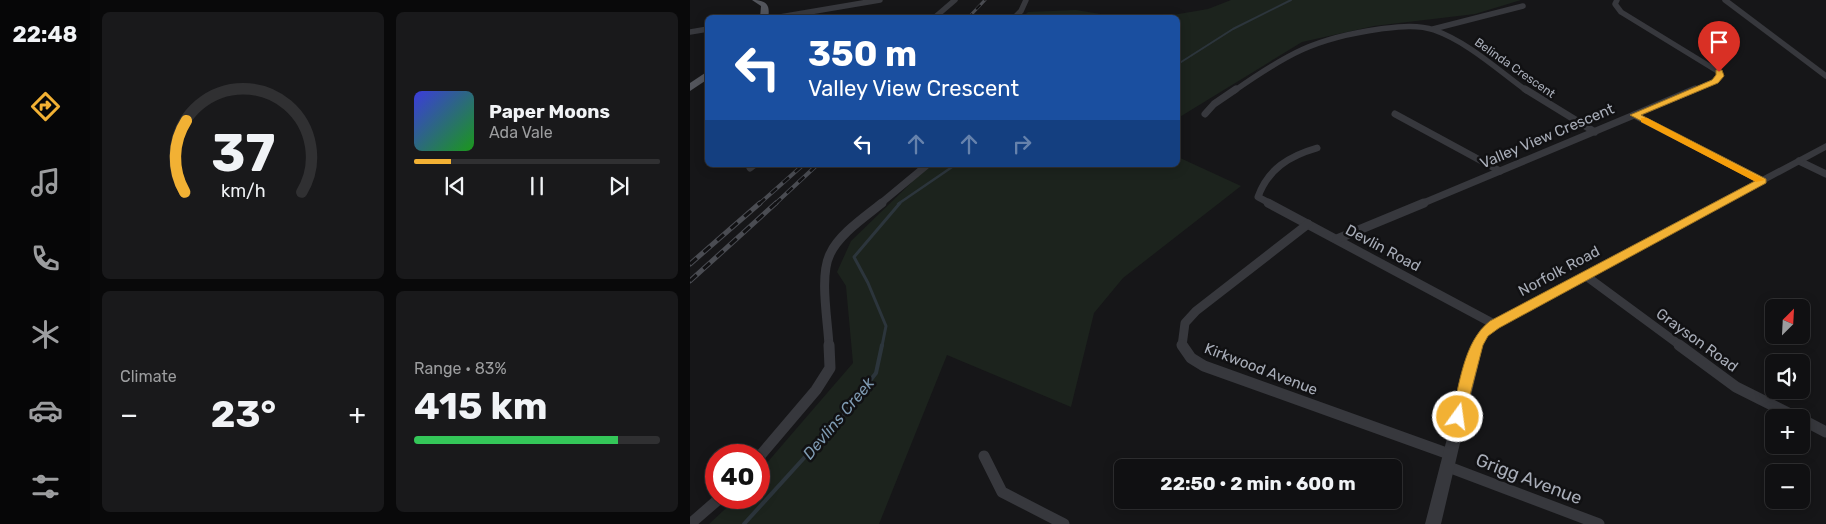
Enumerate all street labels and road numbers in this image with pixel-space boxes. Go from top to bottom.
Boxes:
street label: Belinda Crescent [1472,35,1558,101]
street label: Valley View Crescent [1477,100,1617,172]
street label: Devlin Road [1342,221,1424,275]
street label: Norfolk Road [1515,242,1603,300]
street label: Grayson Road [1653,304,1741,376]
street label: Kirkwood Avenue [1202,339,1320,399]
street label: Grigg Avenue [1473,449,1585,509]

